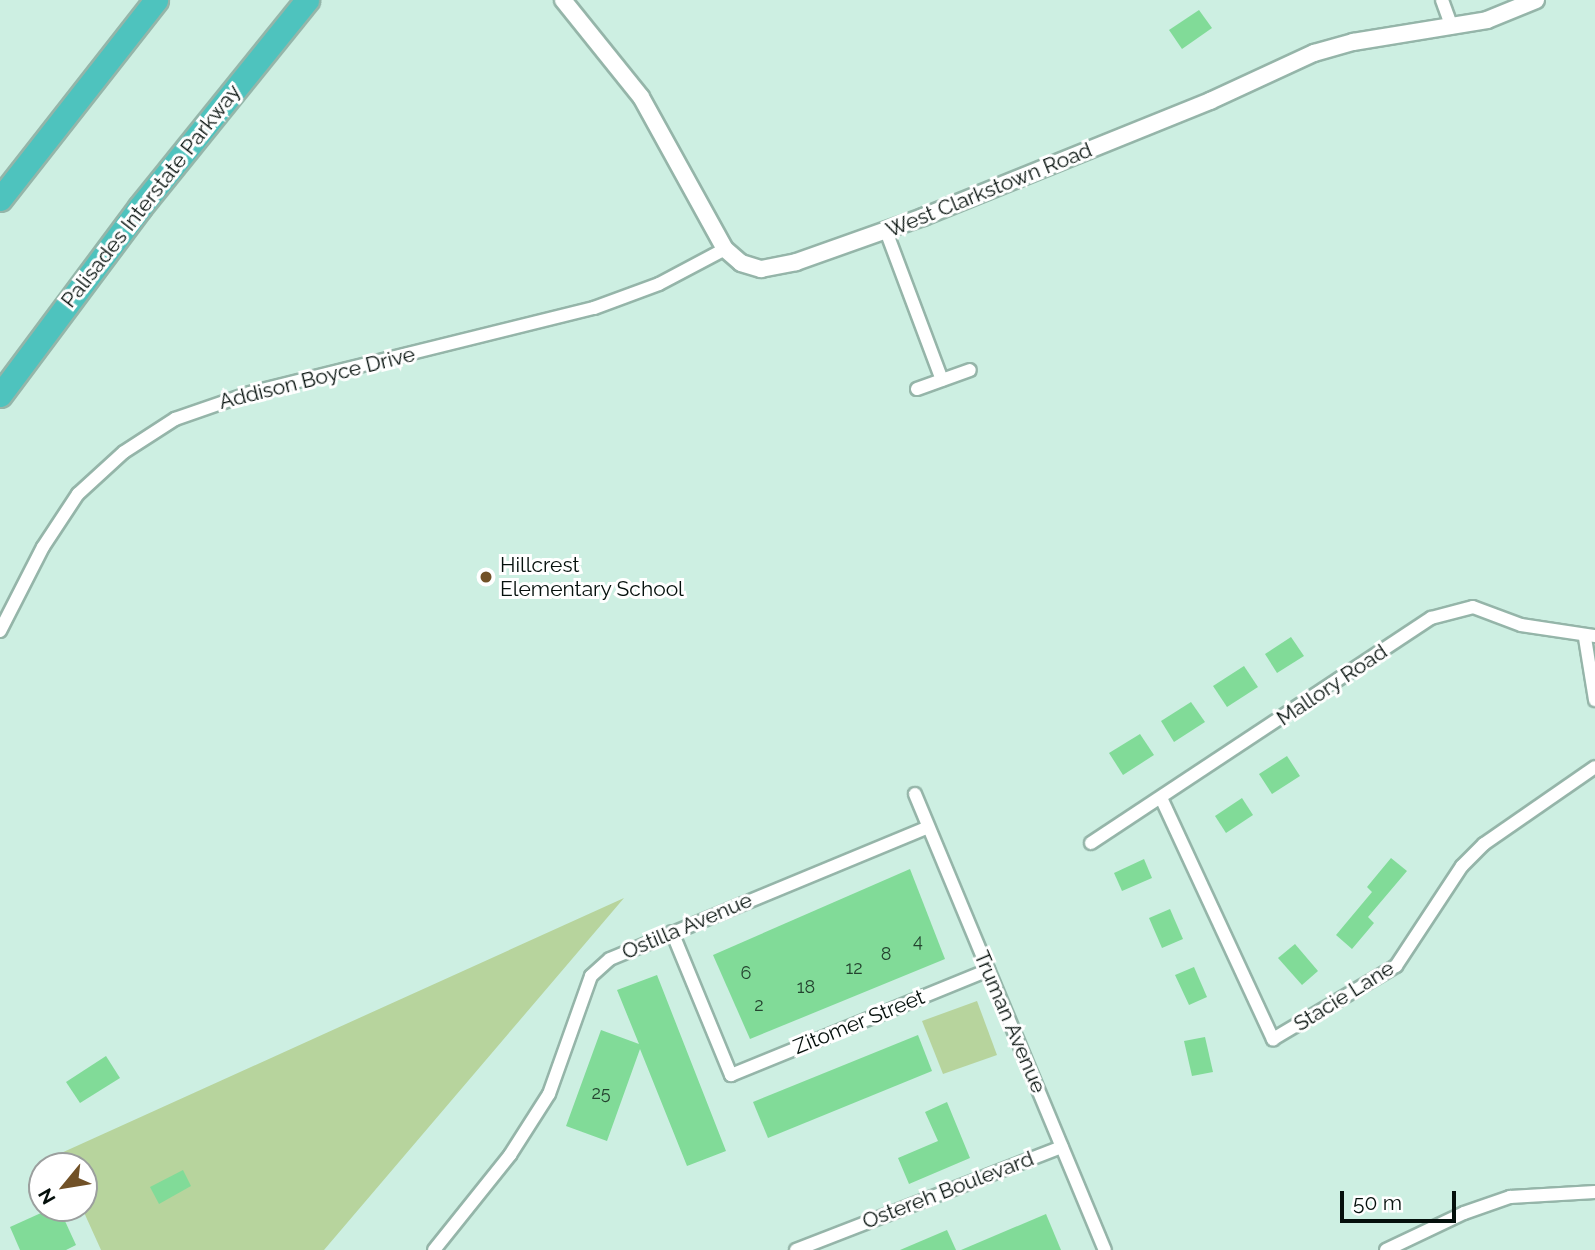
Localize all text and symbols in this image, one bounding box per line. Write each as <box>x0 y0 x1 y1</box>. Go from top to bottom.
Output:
street label: Palisades Interstate Parkway <box>56 79 246 313</box>
street label: West Clarkstown Road <box>882 137 1096 243</box>
street label: Addison Boyce Drive <box>216 341 418 415</box>
place label: Hillcrest Elementary School <box>500 552 684 602</box>
marker: Hillcrest Elementary School <box>478 569 494 585</box>
street label: Mallory Road <box>1272 639 1392 731</box>
street label: Ostilla Avenue <box>618 887 756 965</box>
house number: 4 <box>913 930 923 952</box>
house number: 8 <box>881 943 891 965</box>
street label: Truman Avenue <box>969 947 1051 1097</box>
street label: Stacie Lane <box>1289 955 1399 1037</box>
house number: 12 <box>845 957 863 979</box>
house number: 6 <box>741 962 751 984</box>
house number: 18 <box>797 976 815 998</box>
street label: Zitomer Street <box>790 984 928 1060</box>
house number: 2 <box>754 994 764 1016</box>
house number: 25 <box>591 1082 611 1104</box>
street label: Ostereh Boulevard <box>859 1146 1037 1234</box>
north arrow <box>28 1152 98 1222</box>
scale bar <box>1343 1176 1458 1220</box>
text: N <box>33 1185 60 1208</box>
text: 50 m <box>1353 1190 1402 1215</box>

